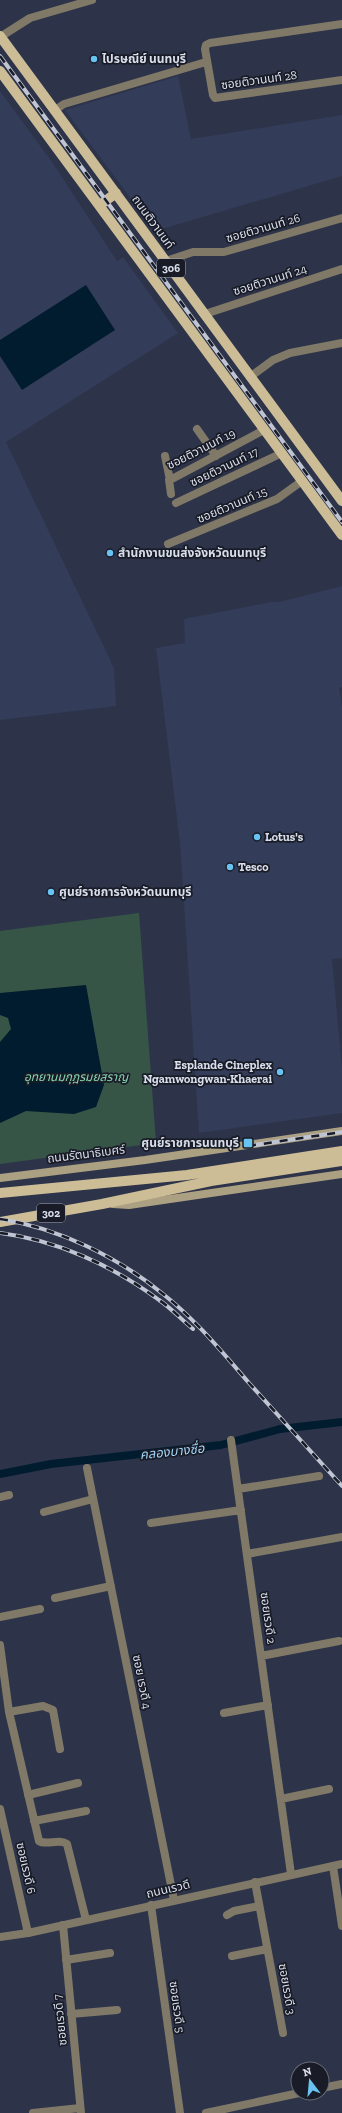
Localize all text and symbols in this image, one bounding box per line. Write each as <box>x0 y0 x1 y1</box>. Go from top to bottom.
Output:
place label: ไปรษณีย์ นนทบุรี <box>102 52 186 66</box>
marker: ไปรษณีย์ นนทบุรี <box>89 54 99 64</box>
street label: ซอยติวานนท์ 28 <box>220 68 298 92</box>
street label: ถนนติวานนท์ <box>129 193 177 251</box>
street label: ซอยติวานนท์ 26 <box>224 211 302 245</box>
road number: 306 <box>157 259 185 277</box>
street label: ซอยติวานนท์ 24 <box>231 261 309 298</box>
street label: ซอยติวานนท์ 19 <box>164 426 238 472</box>
street label: ซอยติวานนท์ 17 <box>188 444 261 489</box>
street label: ซอยติวานนท์ 15 <box>195 484 269 526</box>
place label: สำนักงานขนส่งจังหวัดนนทบุรี <box>118 546 266 560</box>
marker: สำนักงานขนส่งจังหวัดนนทบุรี <box>105 548 115 558</box>
place label: Lotus's <box>265 830 304 844</box>
marker: Lotus's <box>252 832 262 842</box>
place label: Tesco <box>238 860 269 874</box>
marker: Tesco <box>225 862 235 872</box>
place label: ศูนย์ราชการจังหวัดนนทบุรี <box>59 885 192 900</box>
marker: ศูนย์ราชการจังหวัดนนทบุรี <box>46 887 56 897</box>
place label: Esplande Cineplex Ngamwongwan-Khaerai <box>143 1058 273 1086</box>
marker: Esplande Cineplex Ngamwongwan-Khaerai <box>275 1067 285 1077</box>
park label: อุทยานมกุฎรมยสราญ <box>24 1070 129 1085</box>
place label: ศูนย์ราชการนนทบุรี <box>141 1136 239 1151</box>
marker: ศูนย์ราชการนนทบุรี <box>242 1137 254 1149</box>
street label: ถนนรัตนาธิเบศร์ <box>46 1142 126 1166</box>
road number: 302 <box>37 1204 65 1222</box>
water label: คลองบางซื่อ <box>139 1439 206 1462</box>
street label: ซอยเรวดี 2 <box>257 1591 279 1645</box>
street label: ซอย เรวดี 4 <box>130 1654 154 1711</box>
street label: ซอยเรวดี 6 <box>13 1841 39 1895</box>
street label: ถนนเรวดี <box>145 1877 191 1901</box>
street label: ซอยเรวดี 3 <box>276 1962 298 2016</box>
street label: ซอยเรวดี 5 <box>166 1980 188 2034</box>
street label: ซอยเรวดี 7 <box>50 1993 70 2046</box>
north arrow <box>290 2061 330 2101</box>
text: N <box>302 2064 314 2079</box>

